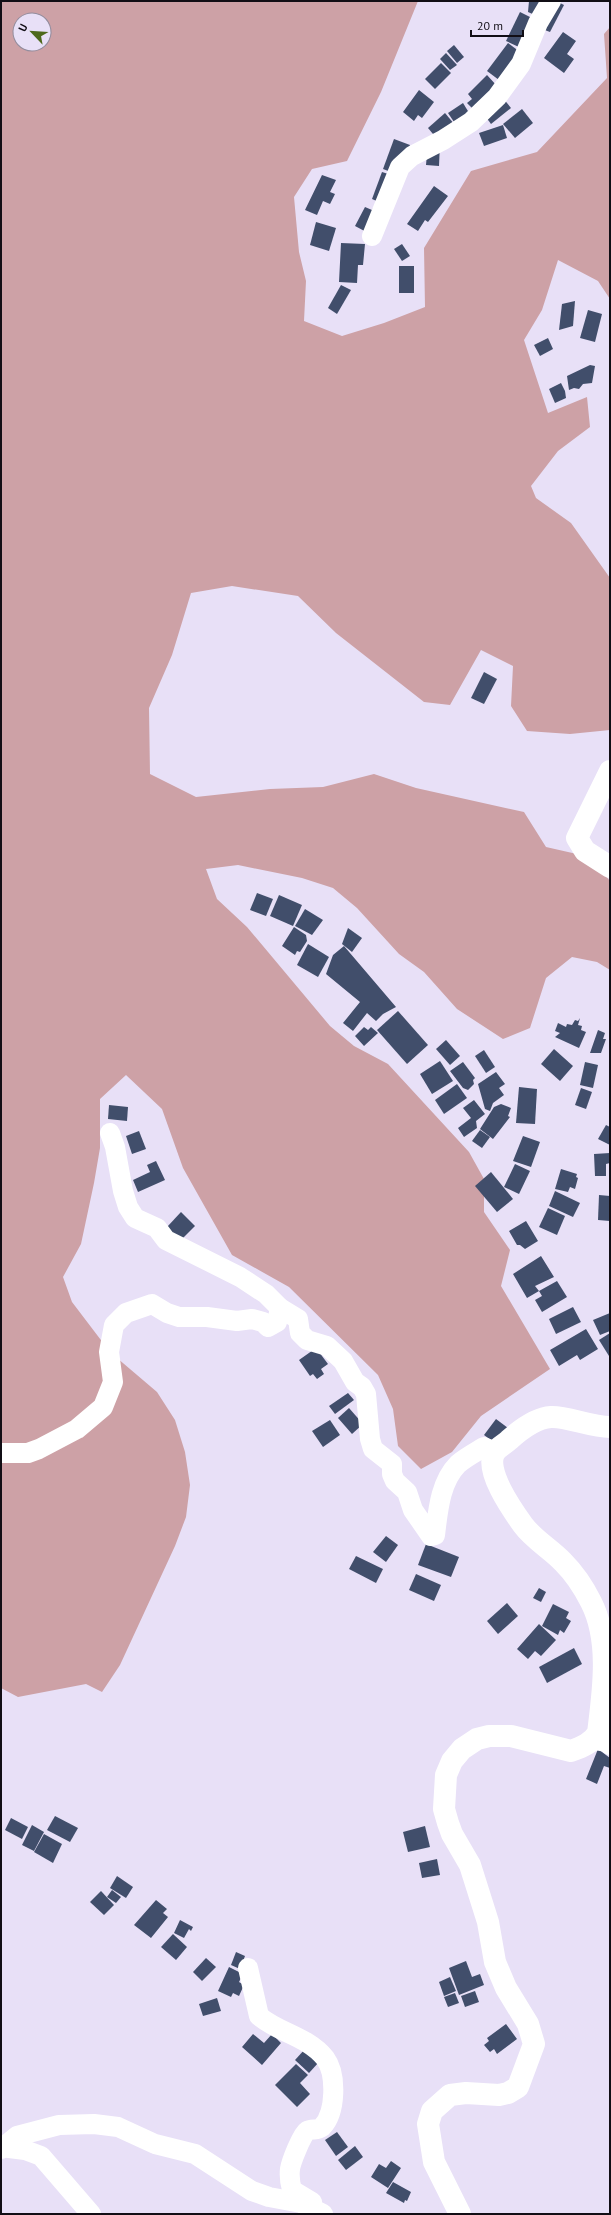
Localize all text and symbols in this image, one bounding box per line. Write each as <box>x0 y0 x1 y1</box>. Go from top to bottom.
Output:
north arrow <box>12 12 52 52</box>
scale bar <box>471 12 523 38</box>
text: 20 m <box>477 18 503 33</box>
text: U <box>15 22 31 34</box>

